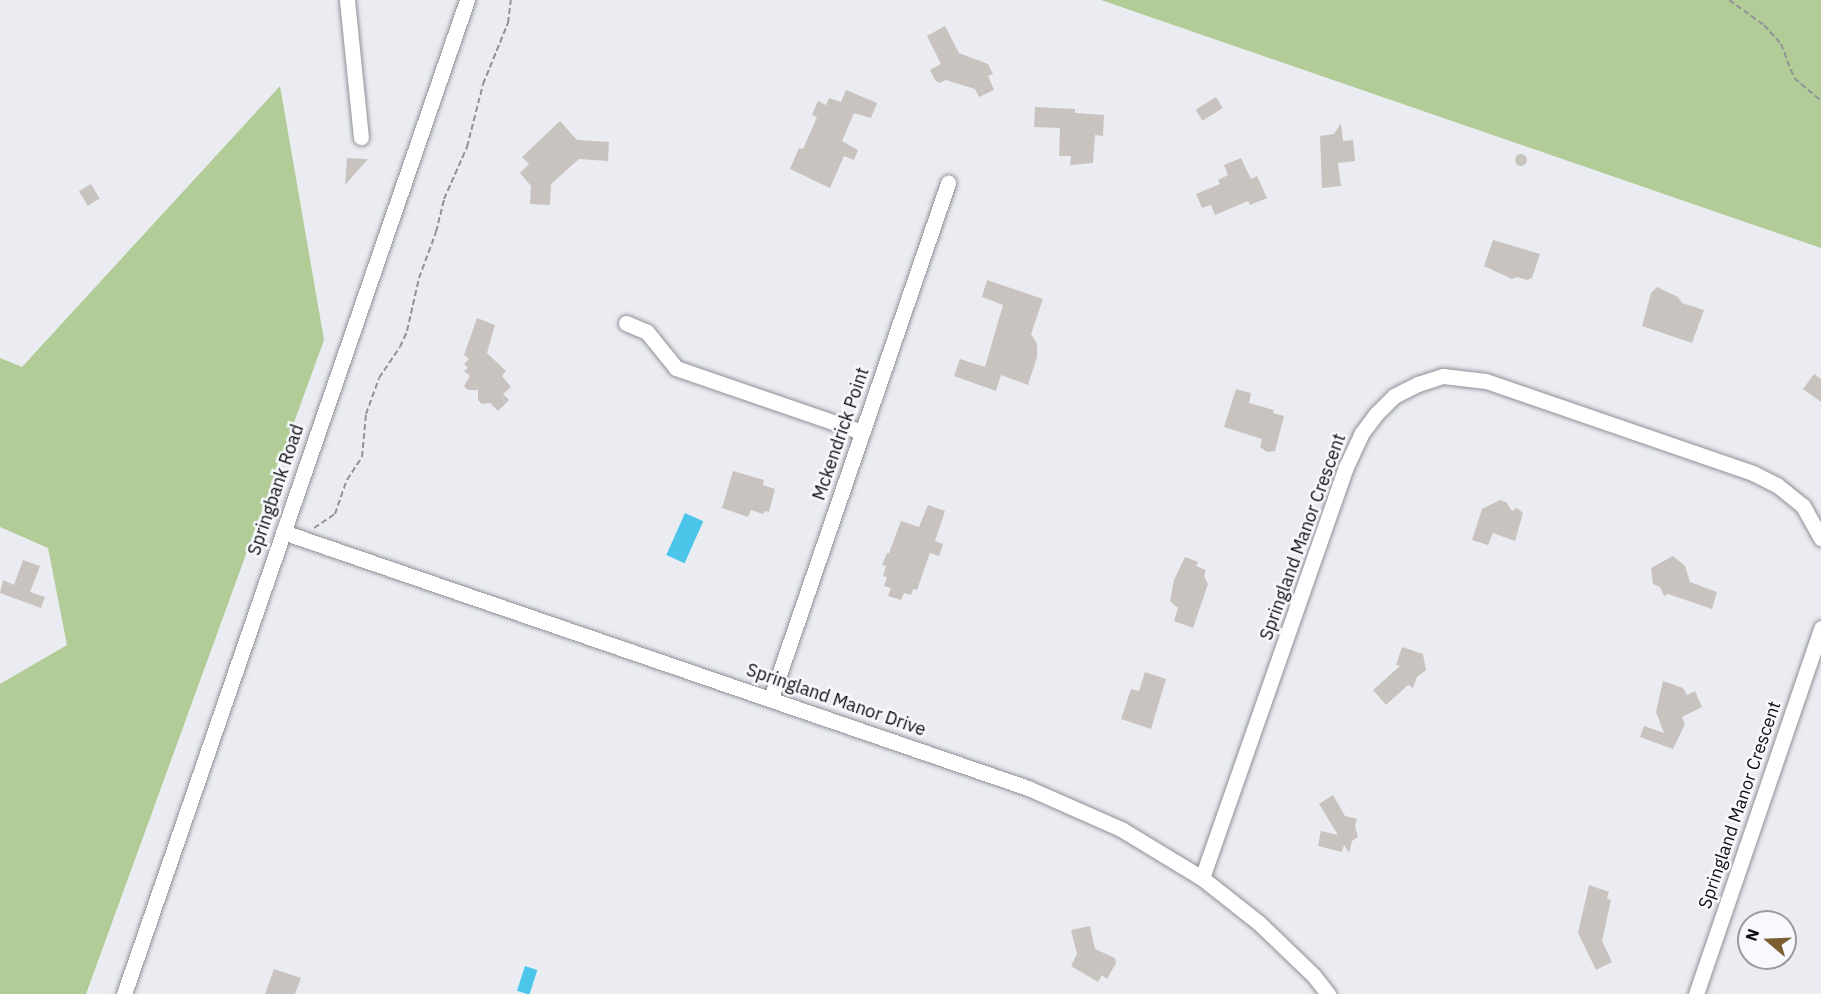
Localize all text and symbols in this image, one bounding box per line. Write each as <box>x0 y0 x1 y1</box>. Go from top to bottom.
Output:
street label: Mckendrick Point <box>808 365 874 503</box>
street label: Springbank Road <box>243 422 309 558</box>
street label: Springland Manor Crescent <box>1256 431 1350 643</box>
street label: Springland Manor Drive <box>743 659 929 741</box>
street label: Springland Manor Crescent <box>1694 698 1786 912</box>
north arrow <box>1737 910 1797 970</box>
text: N <box>1741 926 1763 944</box>

